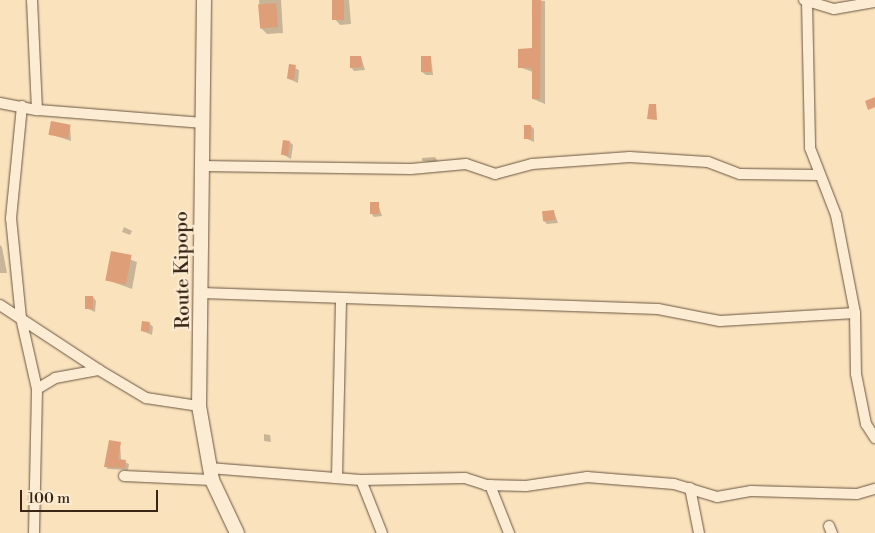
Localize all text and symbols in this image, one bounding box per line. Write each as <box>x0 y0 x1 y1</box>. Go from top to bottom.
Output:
street label: Route Kipopo <box>171 211 195 329</box>
scale bar <box>22 480 160 512</box>
text: 100 m <box>28 489 70 508</box>

